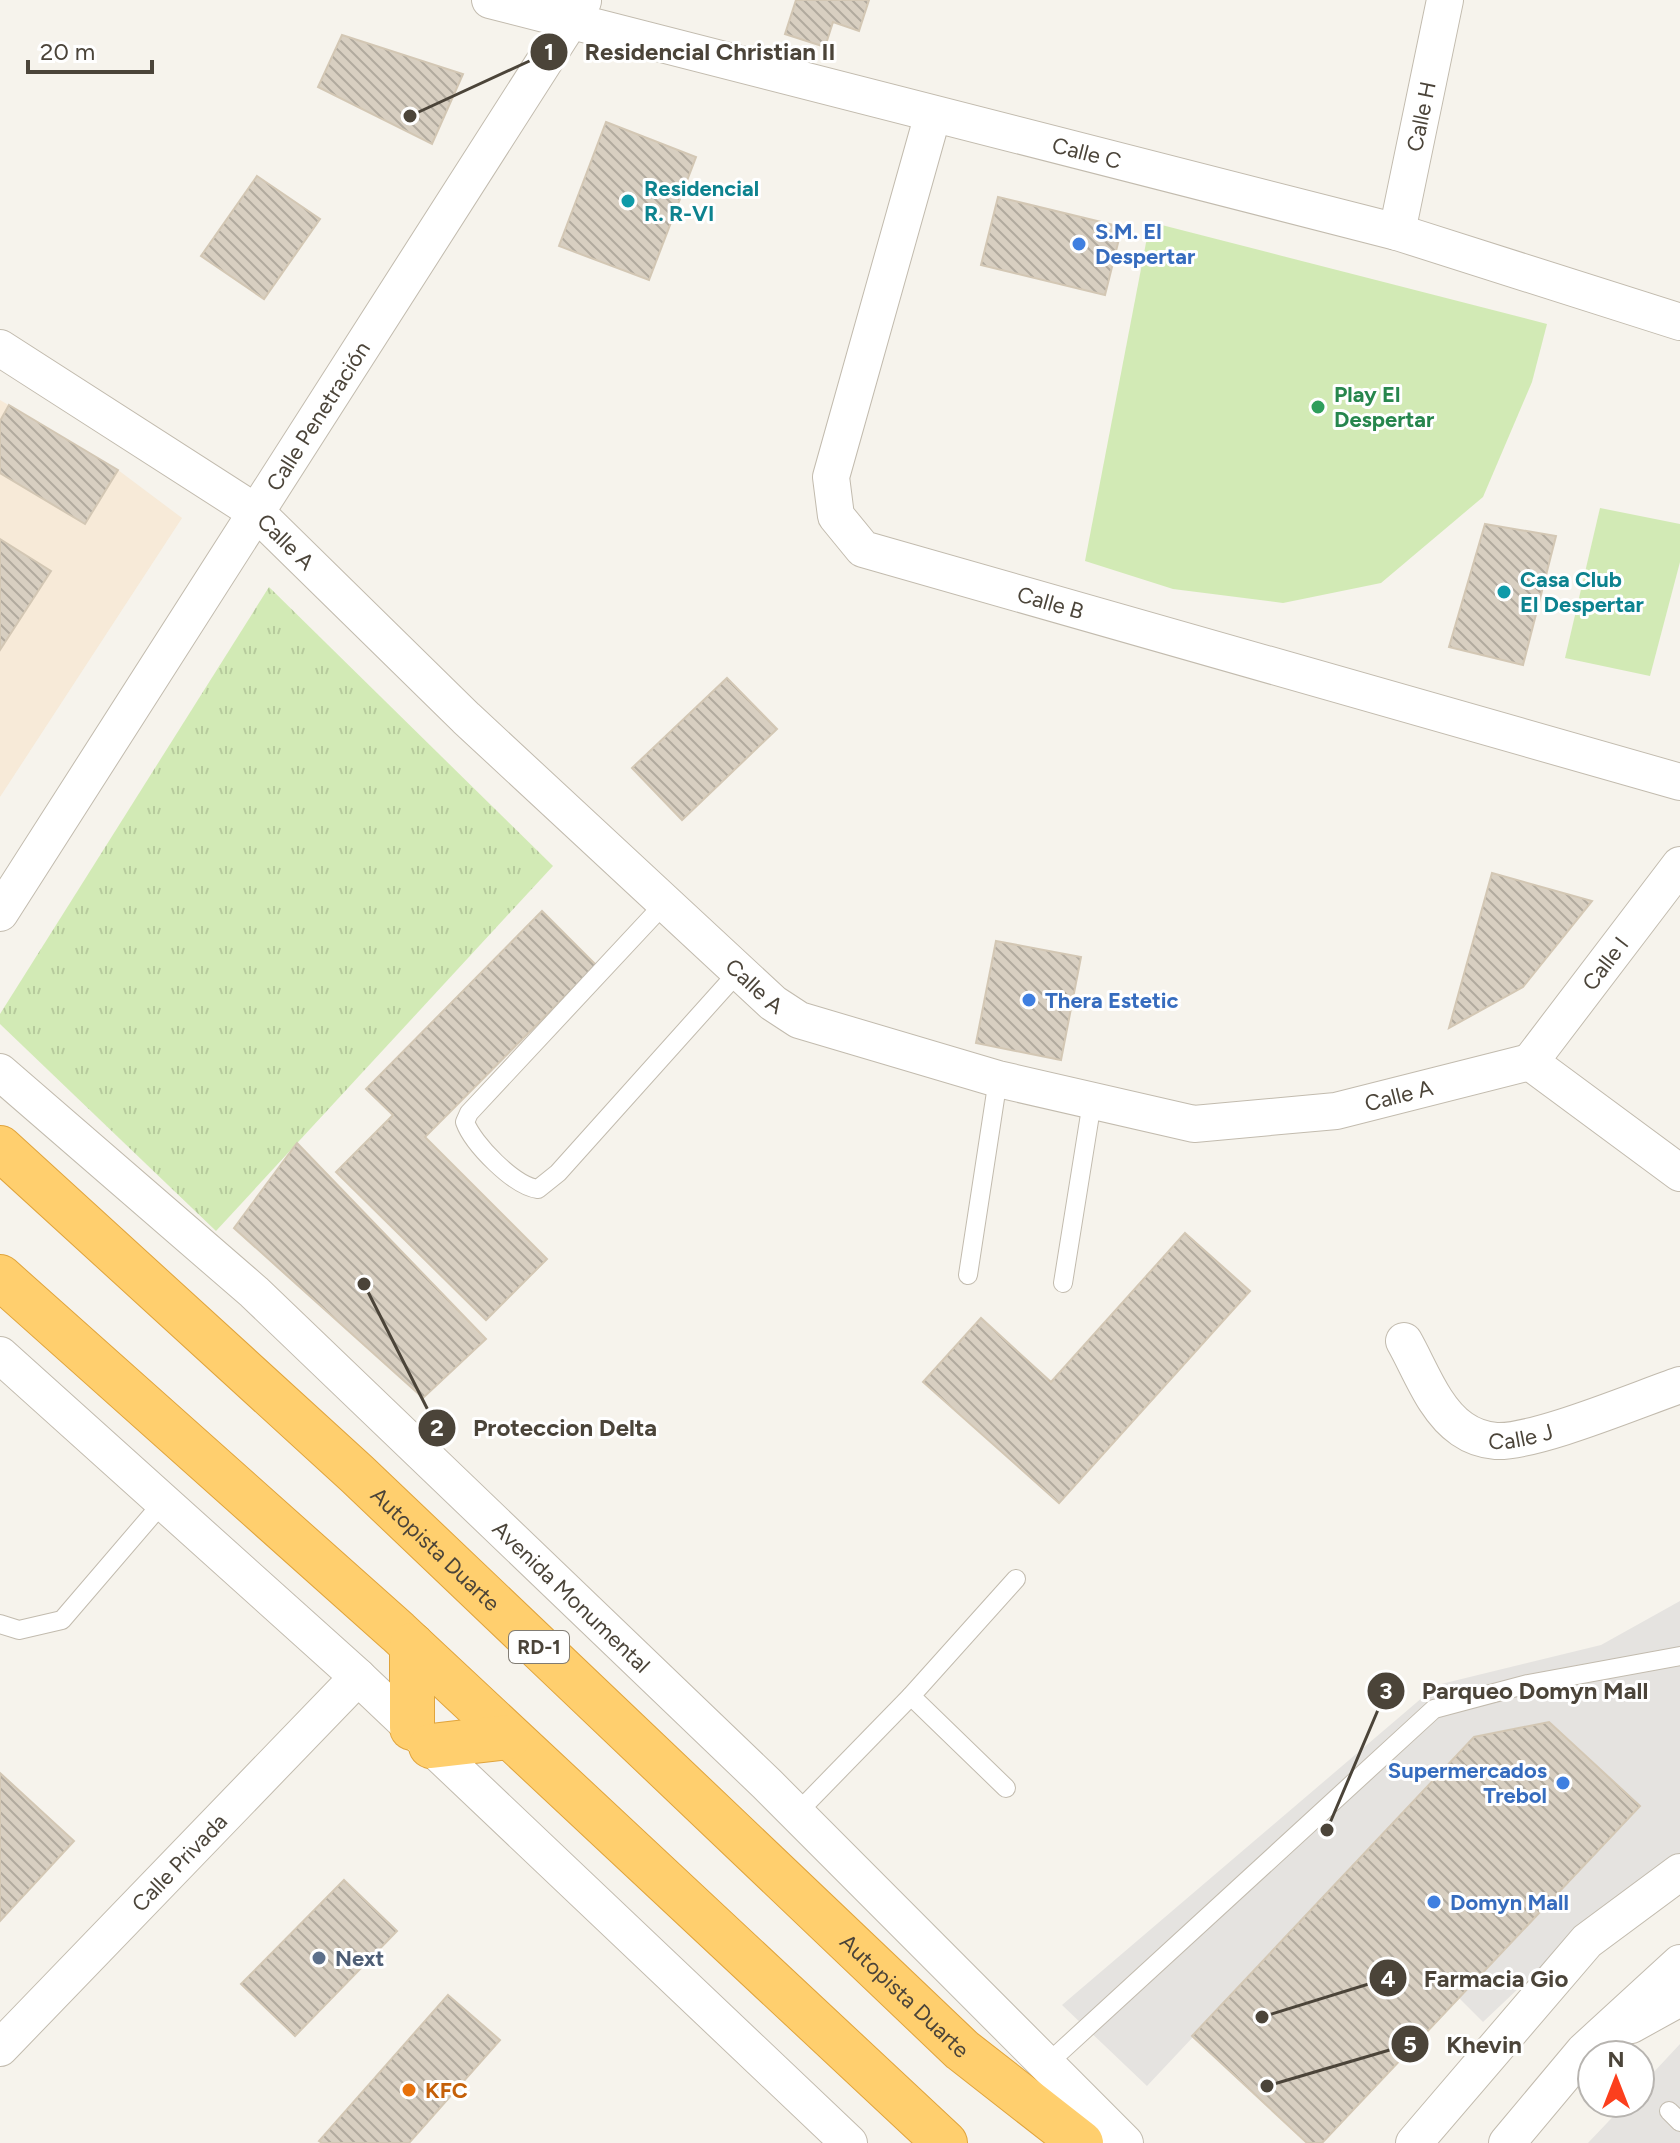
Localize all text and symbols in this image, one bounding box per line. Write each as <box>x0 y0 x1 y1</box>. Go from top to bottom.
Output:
scale bar <box>28 24 152 74</box>
callout: Residencial Christian II <box>529 28 852 76</box>
text: 20 m <box>40 37 95 66</box>
text: 1 <box>544 37 554 66</box>
text: Residencial Christian II <box>585 37 835 66</box>
street label: Calle H <box>1401 79 1442 154</box>
street label: Calle C <box>1049 131 1124 175</box>
place label: Residencial R. R-VI <box>644 175 759 227</box>
marker: Residencial R. R-VI <box>619 192 637 210</box>
place label: S.M. El Despertar <box>1095 218 1196 270</box>
marker: S.M. El Despertar <box>1070 235 1088 253</box>
street label: Calle Penetración <box>260 336 376 496</box>
place label: Play El Despertar <box>1334 381 1435 433</box>
marker: Play El Despertar <box>1309 398 1327 416</box>
street label: Calle A <box>251 508 320 576</box>
place label: Casa Club El Despertar <box>1520 566 1645 618</box>
street label: Calle B <box>1014 581 1087 625</box>
marker: Casa Club El Despertar <box>1495 583 1513 601</box>
street label: Calle I <box>1577 932 1634 996</box>
street label: Calle A <box>720 953 788 1020</box>
place label: Thera Estetic <box>1045 987 1179 1014</box>
marker: Thera Estetic <box>1020 991 1038 1009</box>
street label: Calle A <box>1362 1074 1436 1117</box>
callout: Proteccion Delta <box>417 1404 673 1452</box>
text: 2 <box>430 1413 444 1442</box>
text: Proteccion Delta <box>473 1413 657 1442</box>
street label: Calle J <box>1488 1418 1556 1455</box>
street label: Autopista Duarte <box>365 1482 505 1617</box>
street label: Avenida Monumental <box>487 1515 656 1679</box>
road number: RD-1 <box>509 1631 569 1663</box>
callout: Parqueo Domyn Mall <box>1366 1667 1664 1715</box>
text: 3 <box>1379 1676 1393 1705</box>
text: Parqueo Domyn Mall <box>1422 1676 1648 1705</box>
place label: Supermercados Trebol <box>1388 1757 1547 1809</box>
marker: Supermercados Trebol <box>1554 1774 1572 1792</box>
street label: Calle Privada <box>126 1808 233 1917</box>
place label: Domyn Mall <box>1450 1889 1569 1916</box>
marker: Domyn Mall <box>1425 1893 1443 1911</box>
street label: Autopista Duarte <box>834 1928 975 2064</box>
place label: Next <box>335 1945 385 1972</box>
marker: Next <box>310 1949 328 1967</box>
callout: Farmacia Gio <box>1368 1954 1585 2002</box>
text: 4 <box>1380 1964 1396 1993</box>
text: Farmacia Gio <box>1424 1964 1568 1993</box>
callout: Khevin <box>1390 2020 1538 2068</box>
text: 5 <box>1403 2030 1417 2059</box>
text: Khevin <box>1446 2030 1522 2059</box>
north arrow <box>1576 2039 1656 2119</box>
text: N <box>1607 2046 1625 2073</box>
place label: KFC <box>425 2077 468 2104</box>
marker: KFC <box>400 2081 418 2099</box>

